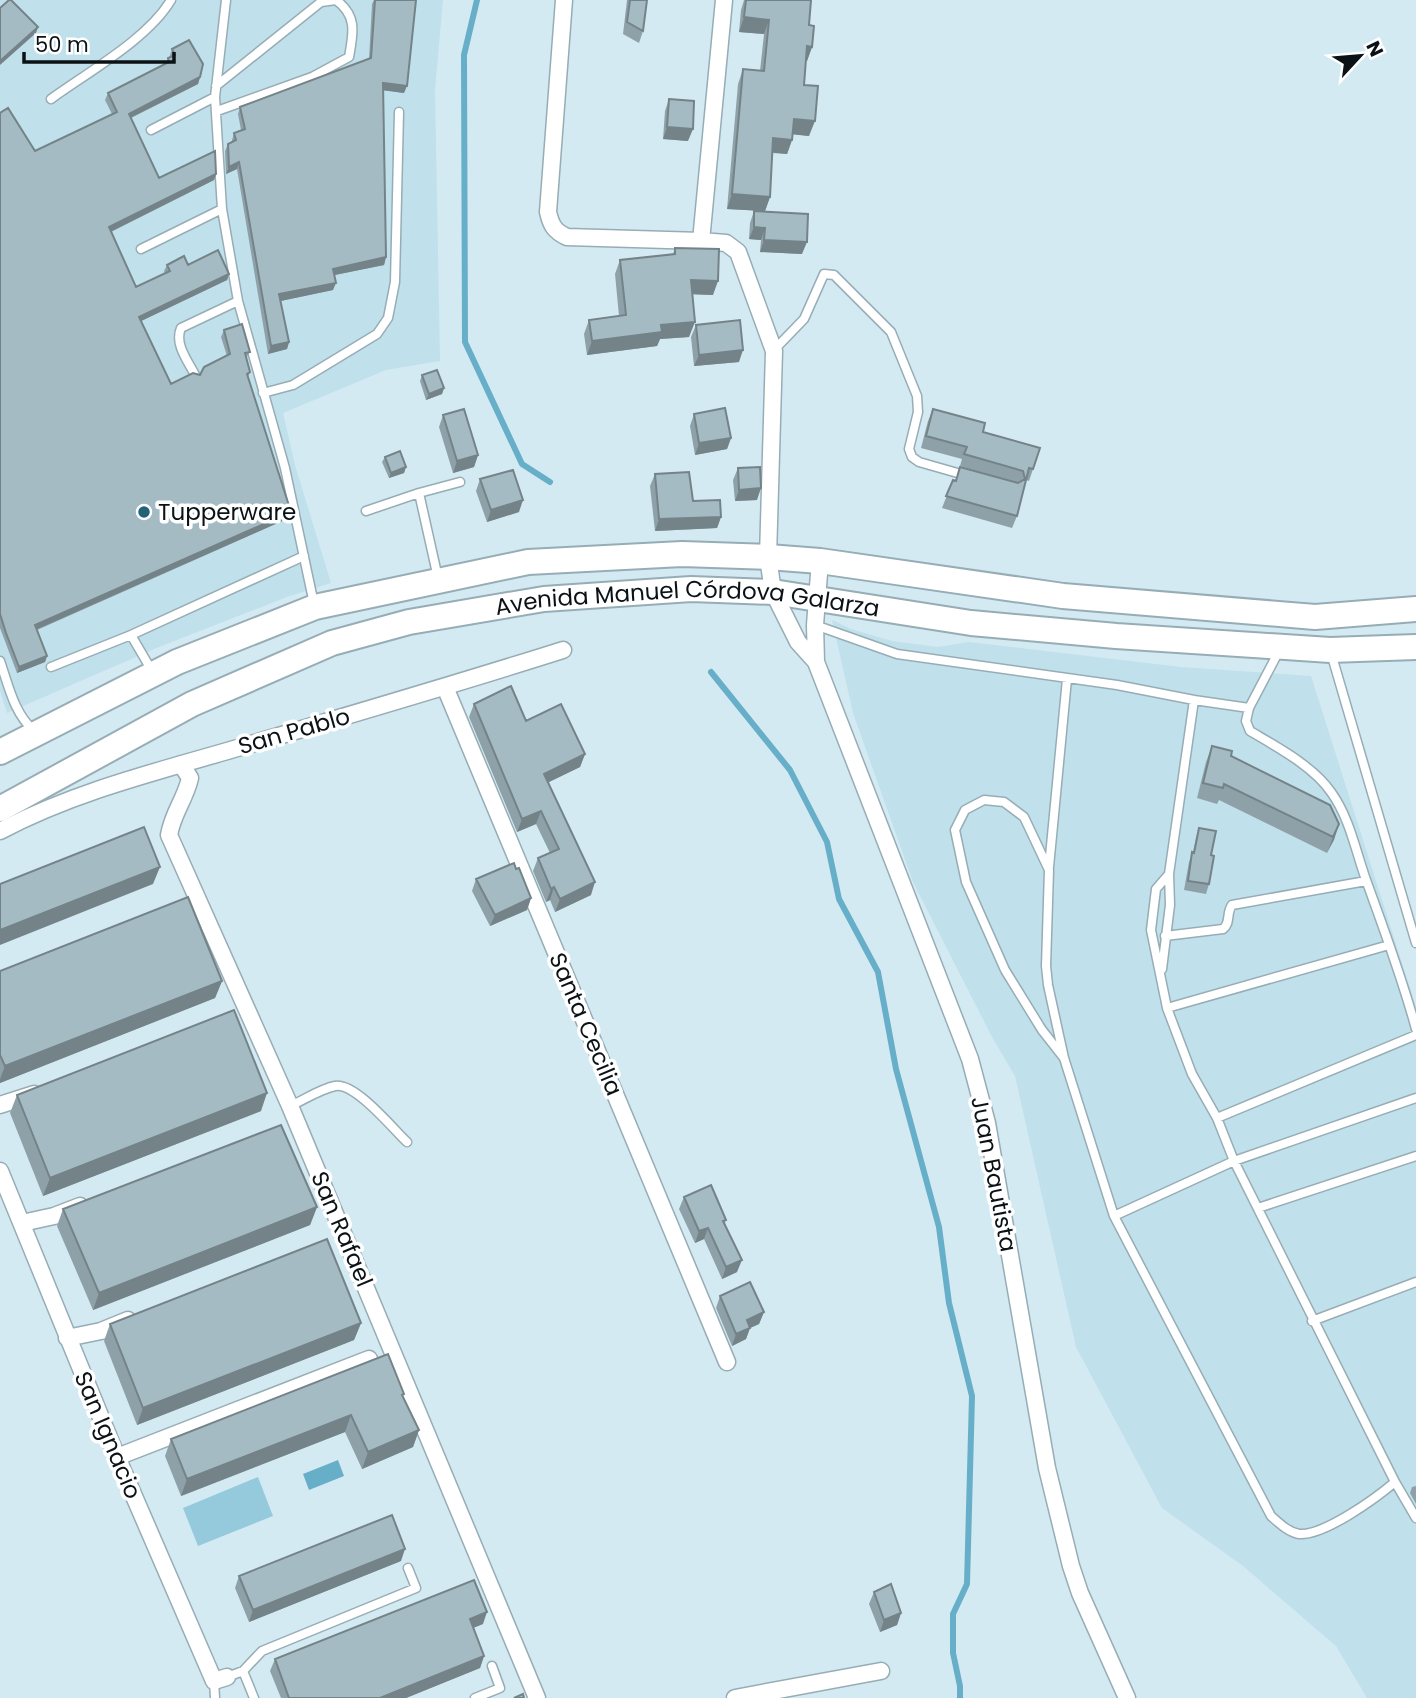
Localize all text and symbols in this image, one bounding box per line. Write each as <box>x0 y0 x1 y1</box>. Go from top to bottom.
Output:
scale bar <box>24 21 175 65</box>
north arrow <box>1325 21 1395 91</box>
text: 50 m <box>35 30 89 59</box>
text: N <box>1360 36 1390 61</box>
place label: Tupperware <box>158 496 296 528</box>
marker: Tupperware <box>136 504 152 520</box>
street label: Avenida Manuel Córdova Galarza <box>492 573 882 624</box>
street label: San Pablo <box>234 700 354 762</box>
street label: Santa Cecilia <box>542 948 630 1100</box>
street label: Juan Bautista <box>963 1094 1025 1254</box>
street label: San Rafael <box>303 1166 381 1292</box>
street label: San Ignacio <box>67 1366 149 1504</box>

